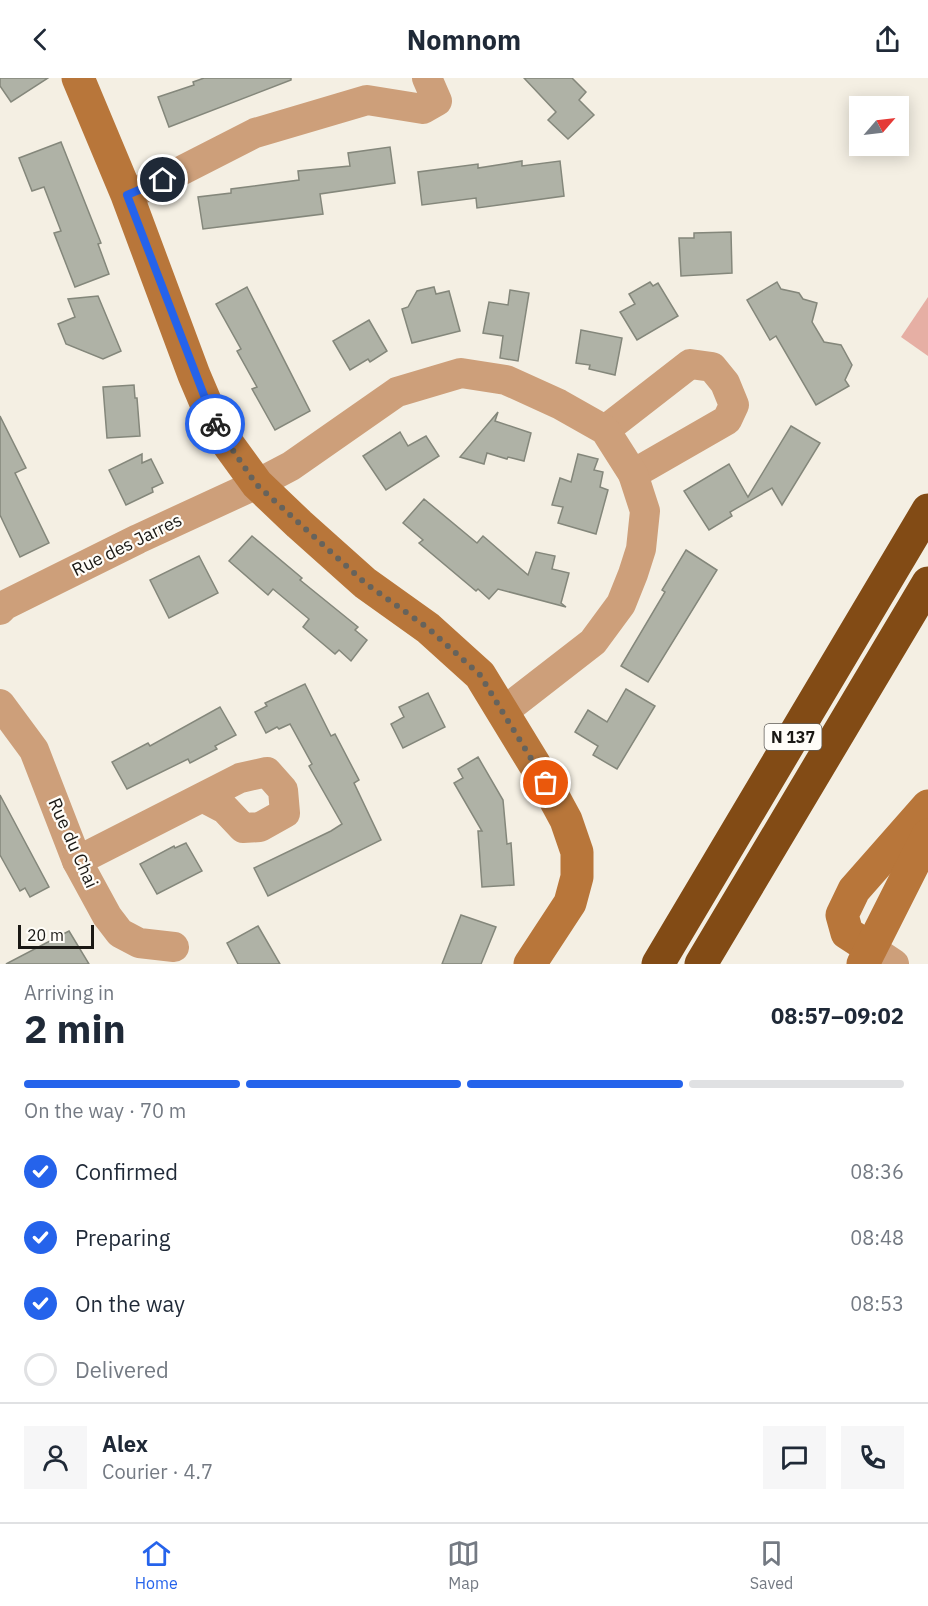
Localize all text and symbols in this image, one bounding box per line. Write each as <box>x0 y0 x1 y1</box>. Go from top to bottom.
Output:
text: Nomnom <box>407 22 521 57</box>
icon: back <box>24 23 57 56</box>
icon: share <box>871 23 904 56</box>
north arrow <box>849 96 909 156</box>
map controls <box>849 96 909 156</box>
pin <box>137 154 188 205</box>
icon: home <box>146 163 179 196</box>
courier <box>185 394 245 454</box>
icon: bike <box>199 408 232 441</box>
street label: Rue des Jarres <box>68 508 186 581</box>
road number: N 137 <box>764 724 822 750</box>
pin <box>520 757 571 808</box>
icon: bag <box>529 766 562 799</box>
street label: Rue du Chai <box>43 794 104 891</box>
scale bar <box>18 922 94 950</box>
text: 20 m <box>27 925 64 945</box>
text: Arriving in <box>24 979 114 1006</box>
text: 08:57–09:02 <box>771 1001 904 1030</box>
text: 2 min <box>24 1003 126 1054</box>
text: On the way · 70 m <box>24 1097 186 1124</box>
icon: check <box>24 1155 57 1188</box>
text: Confirmed <box>75 1157 178 1186</box>
text: 08:36 <box>850 1158 904 1185</box>
icon: check <box>24 1221 57 1254</box>
text: Preparing <box>75 1223 170 1252</box>
text: 08:48 <box>850 1224 904 1251</box>
icon: check <box>24 1287 57 1320</box>
text: On the way <box>75 1289 185 1318</box>
text: 08:53 <box>850 1290 904 1317</box>
text: Delivered <box>75 1355 169 1384</box>
button: person <box>24 1426 87 1489</box>
button: chat <box>763 1426 826 1489</box>
button: phone <box>841 1426 904 1489</box>
text: Alex <box>102 1429 148 1458</box>
text: Courier · 4.7 <box>102 1458 213 1485</box>
tab: Home <box>135 1537 178 1593</box>
tab: Map <box>447 1537 480 1593</box>
tab: Saved <box>750 1537 793 1593</box>

